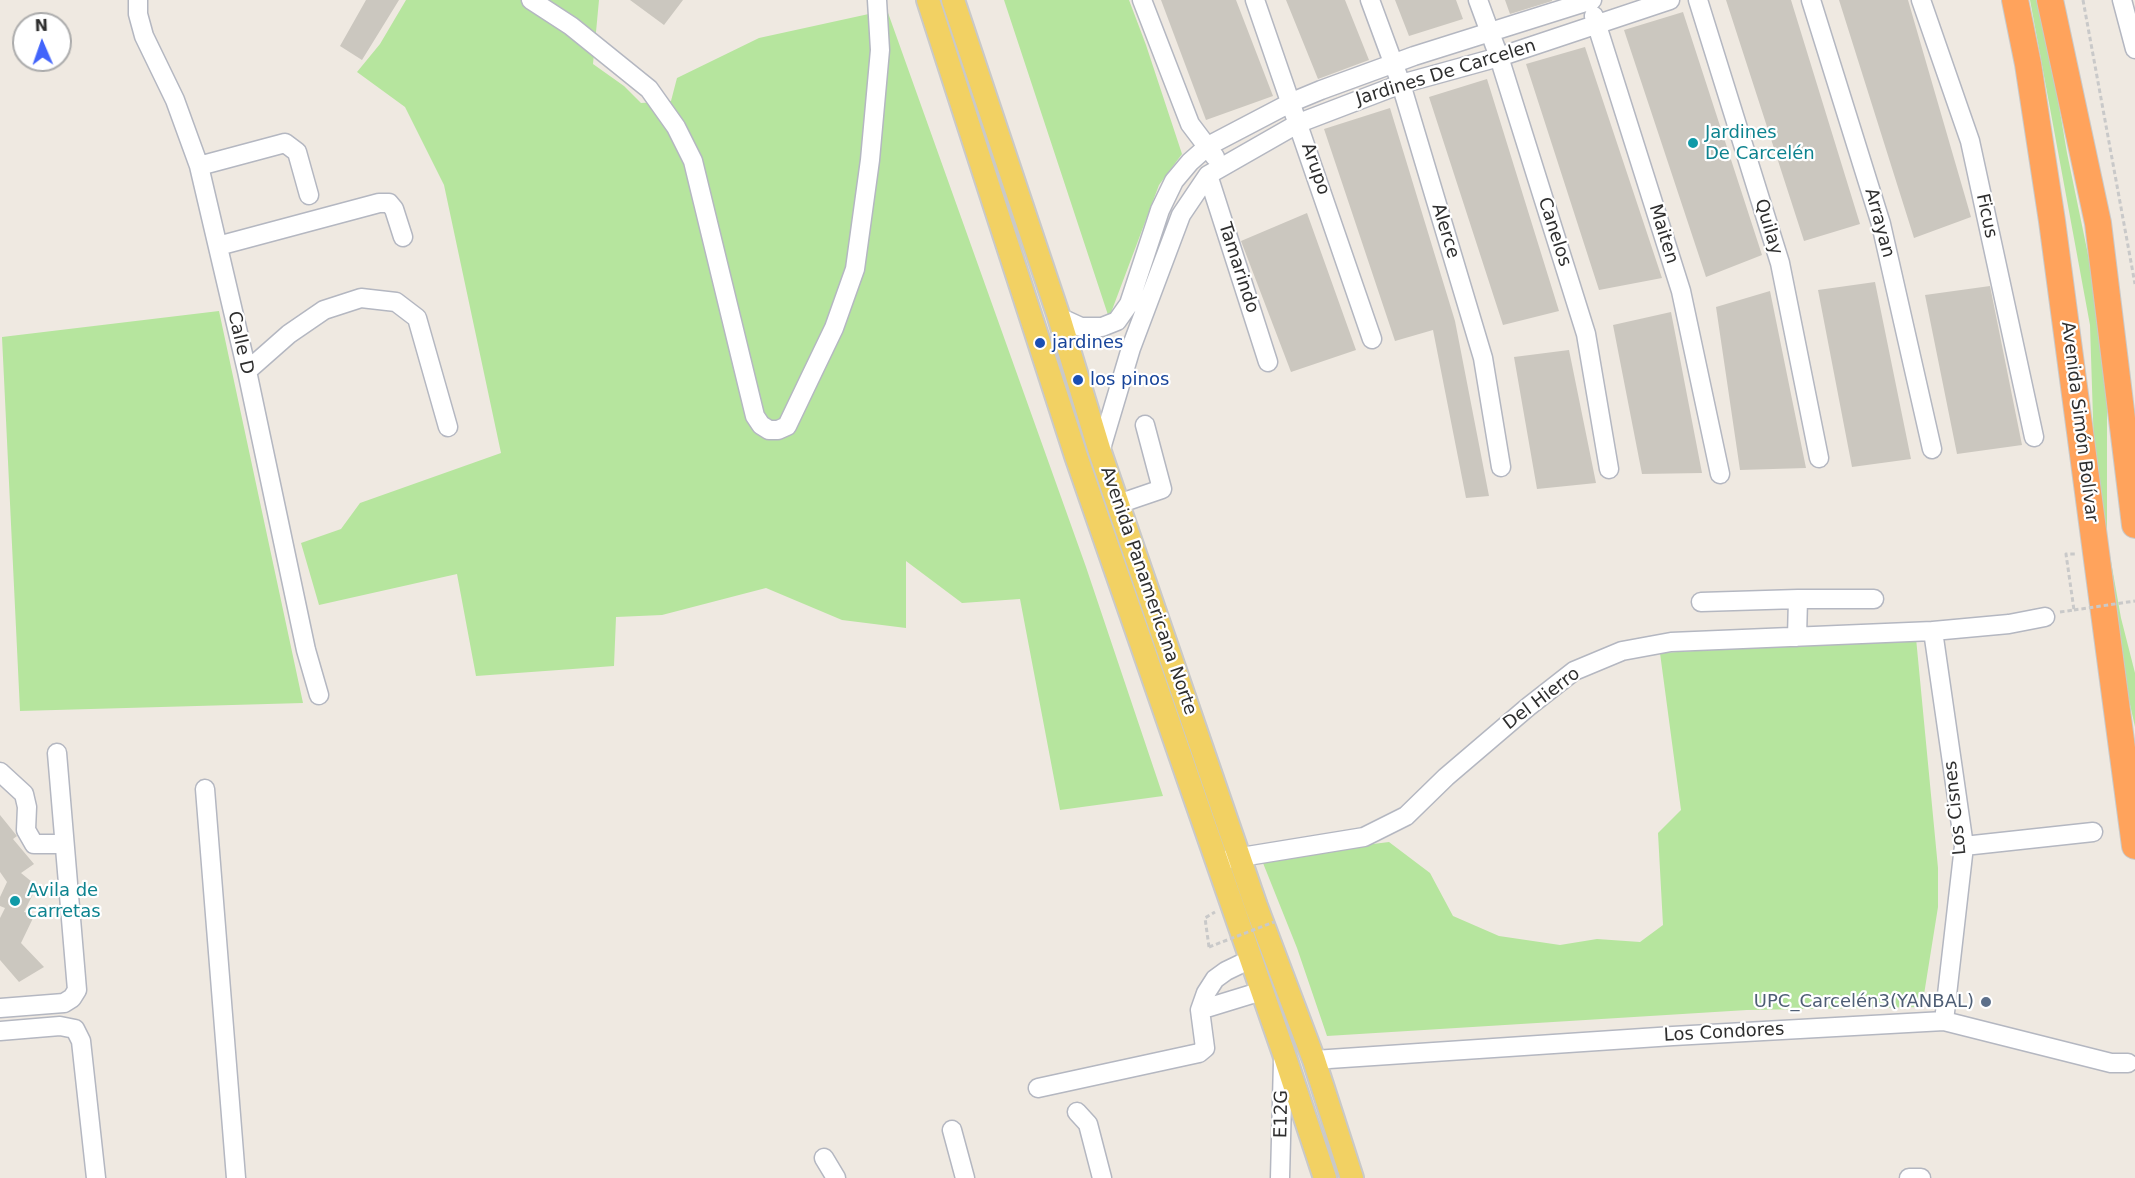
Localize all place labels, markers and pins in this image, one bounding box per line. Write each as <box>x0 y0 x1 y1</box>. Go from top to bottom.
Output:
place label: Jardines De Carcelén <box>1705 122 1815 164</box>
marker: Jardines De Carcelén <box>1686 136 1700 150</box>
place label: jardines <box>1052 332 1123 354</box>
marker: jardines <box>1033 336 1047 350</box>
place label: los pinos <box>1090 369 1169 391</box>
marker: los pinos <box>1071 373 1085 387</box>
place label: Avila de carretas <box>27 880 101 922</box>
marker: Avila de carretas <box>8 894 22 908</box>
place label: UPC_Carcelén3(YANBAL) <box>1754 991 1974 1013</box>
marker: UPC_Carcelén3(YANBAL) <box>1979 995 1993 1009</box>

